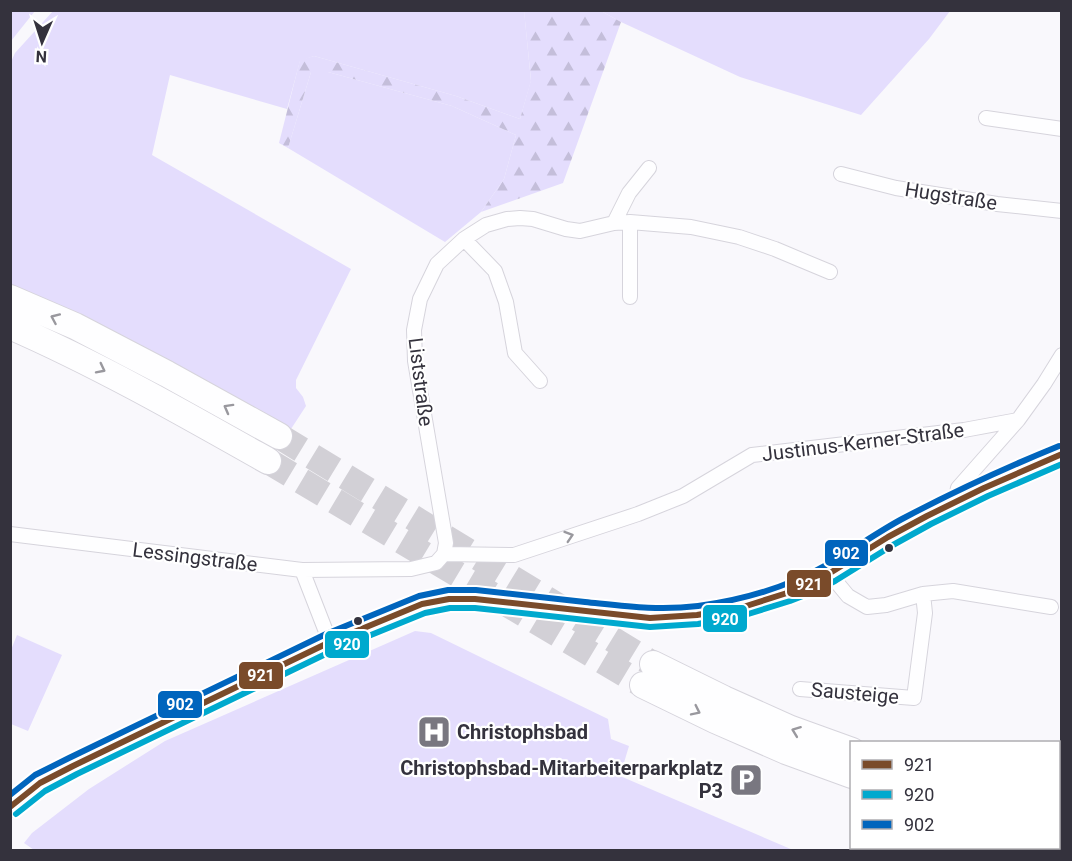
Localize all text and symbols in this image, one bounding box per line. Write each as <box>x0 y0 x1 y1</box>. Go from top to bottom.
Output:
north arrow <box>12 12 72 72</box>
text: N <box>35 47 47 66</box>
street label: Hugstraße <box>903 177 999 215</box>
one-way arrow <box>51 313 62 325</box>
street label: Liststraße <box>404 336 438 428</box>
one-way arrow <box>95 362 105 373</box>
one-way arrow <box>224 404 234 415</box>
street label: Justinus-Kerner-Straße <box>761 418 965 466</box>
one-way arrow <box>563 531 574 544</box>
street label: Lessingstraße <box>131 537 259 577</box>
line badge: 902 <box>824 539 869 567</box>
unlabelled marker <box>883 542 895 554</box>
text: 902 <box>832 544 860 563</box>
line badge: 921 <box>786 569 832 598</box>
text: 921 <box>795 575 823 594</box>
line badge: 920 <box>702 604 748 633</box>
text: 920 <box>711 610 739 629</box>
unlabelled marker <box>352 615 364 627</box>
line badge: 920 <box>324 630 370 659</box>
text: 920 <box>333 635 361 654</box>
line badge: 921 <box>238 661 284 690</box>
text: 921 <box>247 666 275 685</box>
street label: Sausteige <box>810 677 900 709</box>
line badge: 902 <box>157 690 203 719</box>
text: 902 <box>166 695 194 714</box>
one-way arrow <box>689 703 700 715</box>
hospital icon: Christophsbad <box>416 714 452 750</box>
place label: Christophsbad <box>457 720 588 744</box>
one-way arrow <box>792 726 803 738</box>
legend <box>850 741 1060 849</box>
text: 921 <box>904 754 934 775</box>
place label: Christophsbad-Mitarbeiterparkplatz P3 <box>400 756 723 803</box>
parking icon: Christophsbad-Mitarbeiterparkplatz P3 <box>728 762 764 798</box>
text: 920 <box>904 784 934 805</box>
text: 902 <box>904 814 934 835</box>

